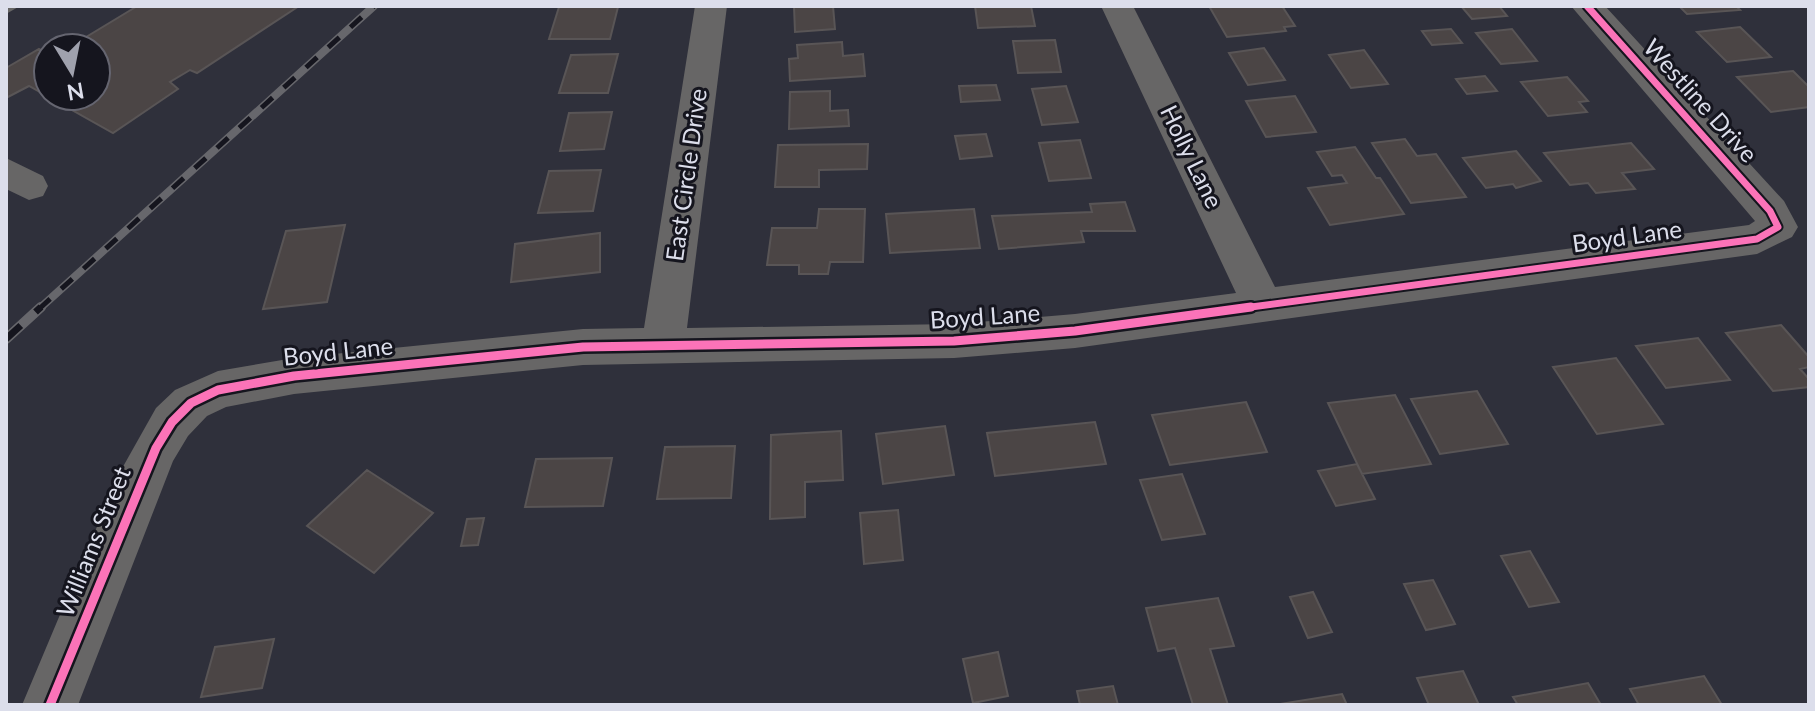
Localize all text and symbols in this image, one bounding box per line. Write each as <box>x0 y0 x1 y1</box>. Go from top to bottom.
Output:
north arrow <box>32 32 112 112</box>
street label: Westline Drive <box>1638 32 1764 168</box>
text: N <box>65 77 86 107</box>
street label: East Circle Drive <box>659 87 712 263</box>
street label: Holly Lane <box>1155 100 1230 213</box>
street label: Boyd Lane <box>1570 213 1684 258</box>
street label: Boyd Lane <box>929 297 1041 334</box>
street label: Boyd Lane <box>281 330 394 371</box>
street label: Williams Street <box>49 462 136 621</box>

